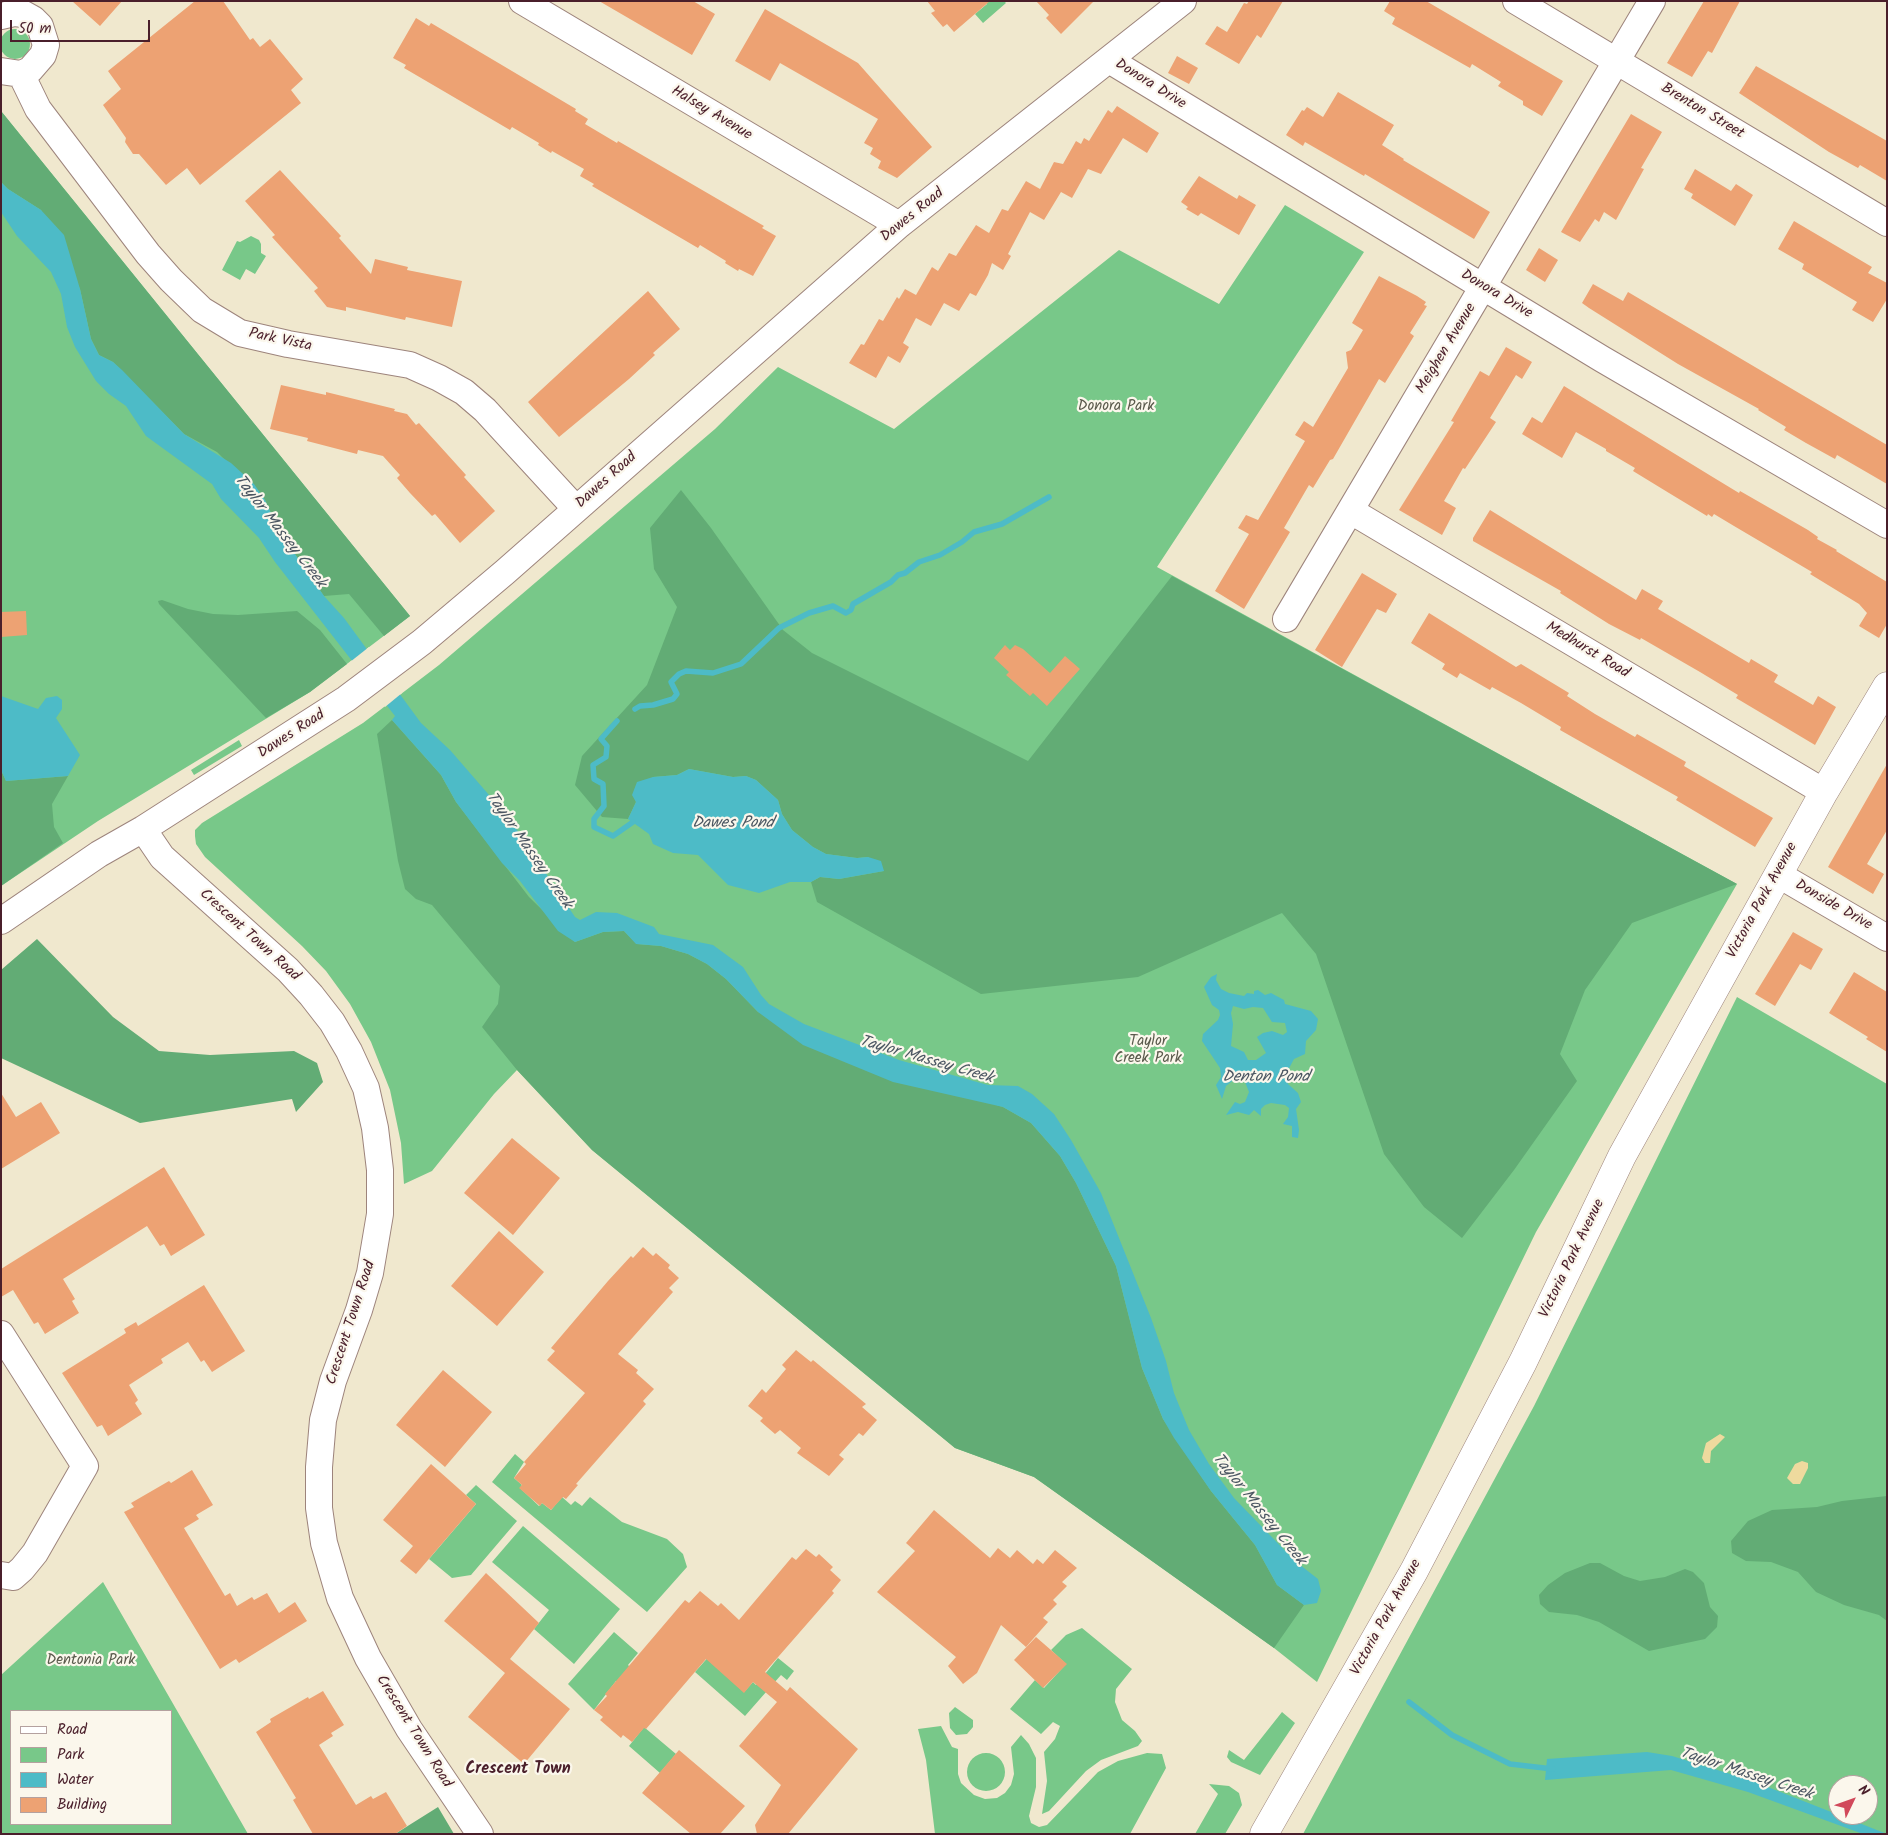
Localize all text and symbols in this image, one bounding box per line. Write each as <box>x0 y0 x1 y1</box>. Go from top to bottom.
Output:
scale bar <box>12 10 152 42</box>
text: 50 m <box>18 17 52 41</box>
street label: Donora Drive <box>1111 56 1189 114</box>
street label: Brenton Street <box>1657 80 1747 144</box>
street label: Halsey Avenue <box>667 83 755 145</box>
street label: Dawes Road <box>878 185 948 247</box>
street label: Donora Drive <box>1457 267 1535 323</box>
street label: Meighen Avenue <box>1413 301 1481 397</box>
street label: Park Vista <box>247 326 313 356</box>
park label: Donora Park <box>1078 398 1154 416</box>
street label: Dawes Road <box>573 449 641 513</box>
water label: Taylor Massey Creek <box>229 472 329 592</box>
street label: Medhurst Road <box>1542 619 1632 683</box>
street label: Dawes Road <box>255 707 329 763</box>
water label: Taylor Massey Creek <box>481 789 575 913</box>
water label: Dawes Pond <box>692 814 774 834</box>
street label: Victoria Park Avenue <box>1724 840 1802 962</box>
street label: Donside Drive <box>1791 877 1875 935</box>
street label: Crescent Town Road <box>195 886 303 986</box>
water label: Taylor Massey Creek <box>857 1033 995 1089</box>
park label: Taylor Creek Park <box>1114 1033 1182 1068</box>
water label: Denton Pond <box>1223 1068 1309 1088</box>
street label: Victoria Park Avenue <box>1536 1197 1610 1321</box>
street label: Crescent Town Road <box>323 1259 381 1387</box>
water label: Taylor Massey Creek <box>1207 1450 1309 1570</box>
street label: Victoria Park Avenue <box>1348 1557 1426 1679</box>
park label: Dentonia Park <box>47 1652 135 1670</box>
street label: Crescent Town Road <box>371 1672 455 1792</box>
legend <box>10 1710 172 1825</box>
text: Road <box>57 1718 87 1742</box>
text: Park <box>57 1743 84 1767</box>
water label: Taylor Massey Creek <box>1677 1745 1815 1805</box>
district label: Crescent Town <box>465 1760 571 1780</box>
text: Water <box>57 1768 93 1792</box>
north arrow <box>1828 1775 1878 1825</box>
text: N <box>1852 1780 1875 1801</box>
text: Building <box>57 1793 107 1817</box>

